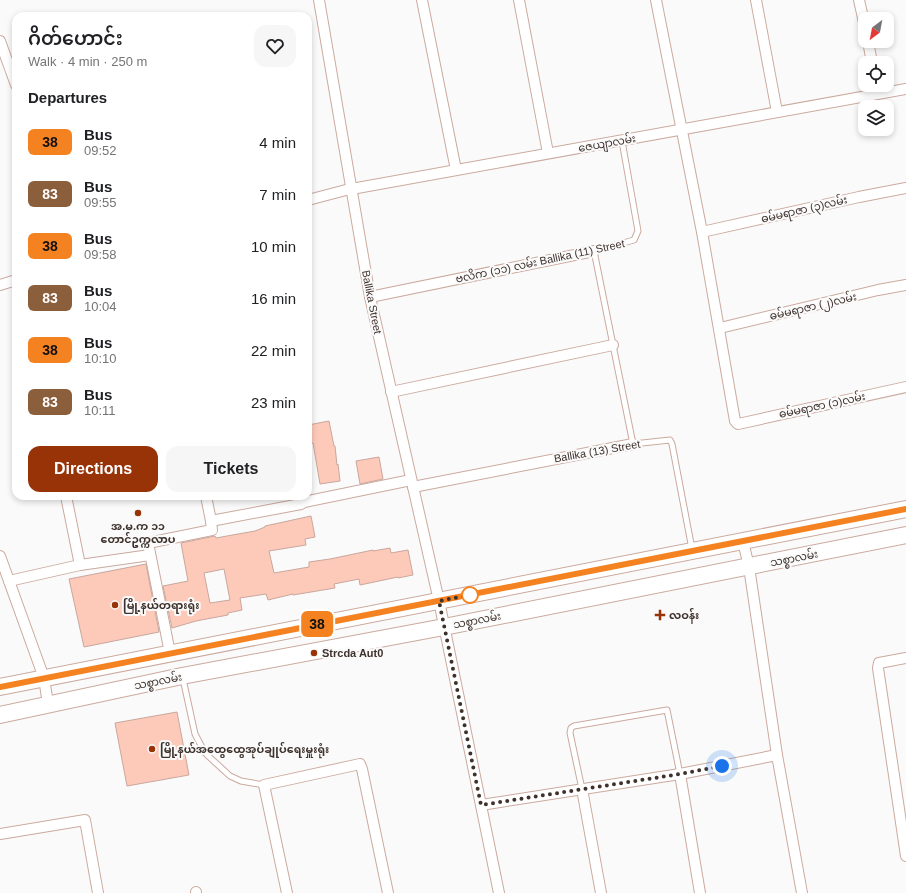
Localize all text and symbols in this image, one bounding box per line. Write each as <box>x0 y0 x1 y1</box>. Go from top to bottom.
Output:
north arrow <box>858 12 894 48</box>
map controls <box>858 12 894 136</box>
button: heart <box>254 25 296 67</box>
text: ဂိတ်ဟောင်း <box>28 28 123 49</box>
text: Walk · 4 min · 250 m <box>28 54 147 69</box>
button: locate <box>858 56 894 92</box>
text: Departures <box>28 89 107 106</box>
button: layers <box>858 100 894 136</box>
text: Bus <box>84 126 112 143</box>
street label: ဇေယျာလမ်း <box>577 131 637 157</box>
text: 38 <box>42 134 58 150</box>
text: 4 min <box>259 134 296 151</box>
text: 09:52 <box>84 143 117 158</box>
text: Bus <box>84 178 112 195</box>
text: 83 <box>42 186 58 202</box>
text: 7 min <box>259 186 296 203</box>
street label: ဓမ်မရာဇာ (၃)လမ်း <box>759 192 849 228</box>
text: 09:55 <box>84 195 117 210</box>
text: Bus <box>84 230 112 247</box>
street label: ဗလိက (၁၁) လမ်း Ballika (11) Street <box>454 236 626 285</box>
text: 38 <box>42 238 58 254</box>
text: 10 min <box>251 238 296 255</box>
text: 09:58 <box>84 247 117 262</box>
street label: Ballika Street <box>360 269 384 335</box>
text: Bus <box>84 282 112 299</box>
street label: ဓမ်မရာဇာ (၂)လမ်း <box>768 289 858 325</box>
text: 83 <box>42 290 58 306</box>
text: 16 min <box>251 290 296 307</box>
text: 10:04 <box>84 299 117 314</box>
text: Bus <box>84 334 112 351</box>
text: 38 <box>42 342 58 358</box>
text: 22 min <box>251 342 296 359</box>
text: 10:10 <box>84 351 117 366</box>
text: Bus <box>84 386 112 403</box>
street label: ဓမ်မရာဇာ (၁)လမ်း <box>777 389 867 423</box>
text: 83 <box>42 394 58 410</box>
text: 23 min <box>251 394 296 411</box>
text: 10:11 <box>84 403 116 418</box>
street label: Ballika (13) Street <box>553 437 641 465</box>
button: Directions <box>28 446 158 492</box>
button: Tickets <box>166 446 296 492</box>
marker: အ.မ.က ၁၁ တောင်ဥက္ကလာပ <box>133 508 143 518</box>
place label: အ.မ.က ၁၁ တောင်ဥက္ကလာပ <box>101 520 176 548</box>
street label: သစ္စာလမ်း <box>769 546 820 572</box>
unlabelled marker <box>461 586 479 604</box>
place label: မြို့နယ်တရားရုံး <box>123 598 199 615</box>
marker: မြို့နယ်တရားရုံး <box>110 600 120 610</box>
street label: သစ္စာလမ်း <box>452 608 503 634</box>
place label: လဝန်း <box>669 608 699 624</box>
marker: လဝန်း <box>654 609 666 621</box>
line badge: 38 <box>299 611 335 637</box>
text: 38 <box>309 616 325 632</box>
place label: Strcda Aut0 <box>322 647 383 659</box>
marker: Strcda Aut0 <box>309 648 319 658</box>
street label: သစ္စာလမ်း <box>133 669 184 695</box>
place label: မြို့နယ်အထွေထွေအုပ်ချုပ်ရေးမှူးရုံး <box>160 742 329 759</box>
marker: မြို့နယ်အထွေထွေအုပ်ချုပ်ရေးမှူးရုံး <box>147 744 157 754</box>
your location <box>712 756 732 776</box>

